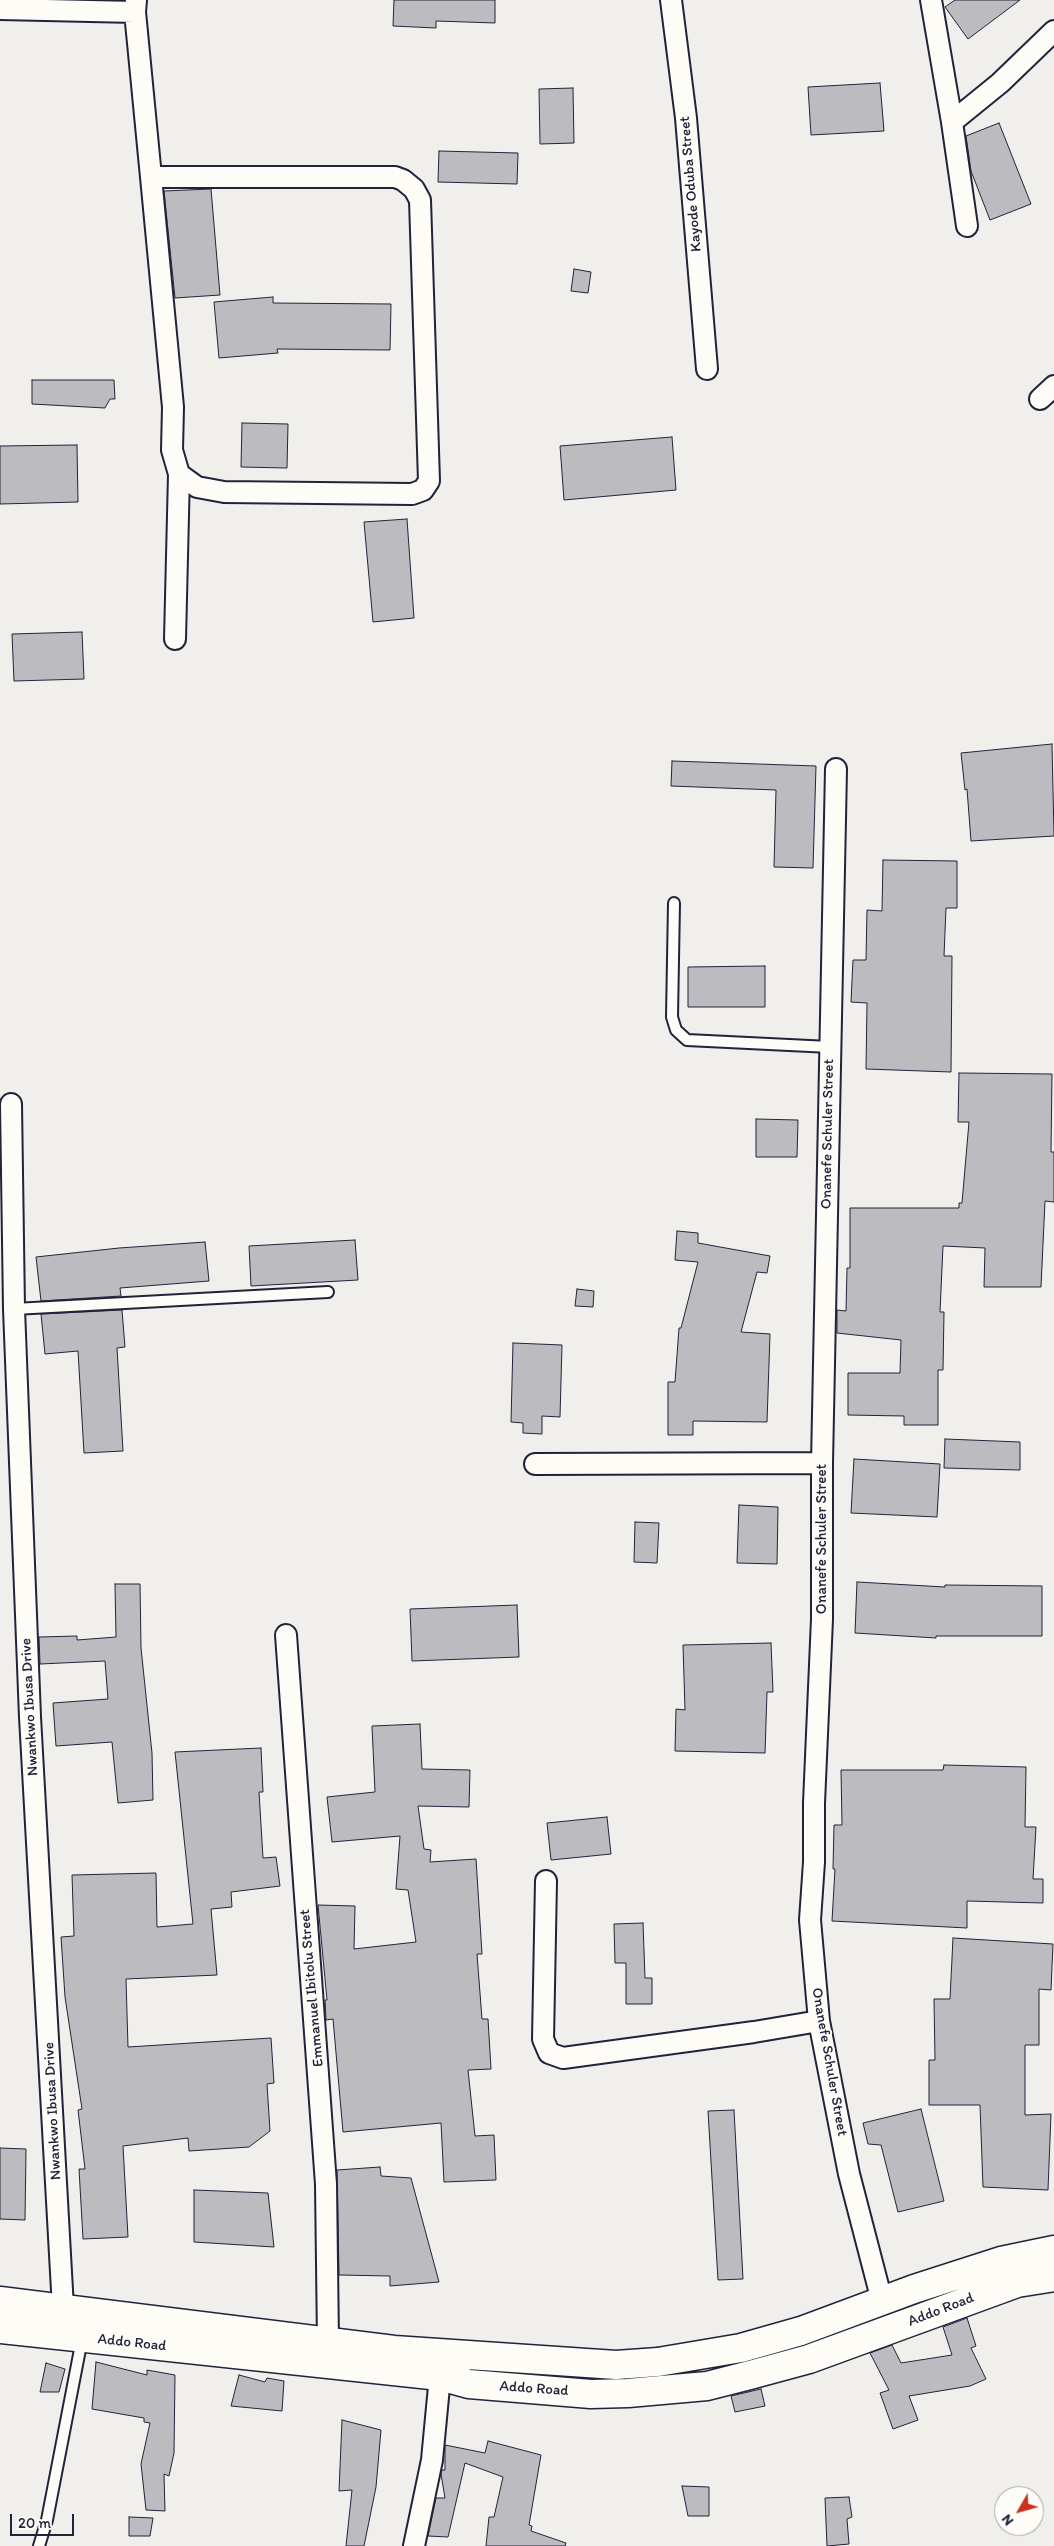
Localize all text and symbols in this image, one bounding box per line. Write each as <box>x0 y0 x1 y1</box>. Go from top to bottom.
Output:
street label: Kayode Oduba Street <box>676 115 706 253</box>
street label: Onanefe Schuler Street <box>818 1059 838 1209</box>
street label: Onanefe Schuler Street <box>813 1464 831 1614</box>
street label: Nwankwo Ibusa Drive <box>17 1638 43 1776</box>
street label: Emmanuel Ibitolu Street <box>296 1908 328 2068</box>
street label: Onanefe Schuler Street <box>807 1986 851 2138</box>
street label: Nwankwo Ibusa Drive <box>40 2042 66 2180</box>
street label: Addo Road <box>905 2289 977 2331</box>
street label: Addo Road <box>97 2330 167 2356</box>
street label: Addo Road <box>499 2378 569 2400</box>
north arrow <box>994 2486 1044 2536</box>
scale bar <box>12 2504 76 2536</box>
text: N <box>998 2511 1017 2529</box>
text: 20 m <box>18 2514 51 2532</box>

